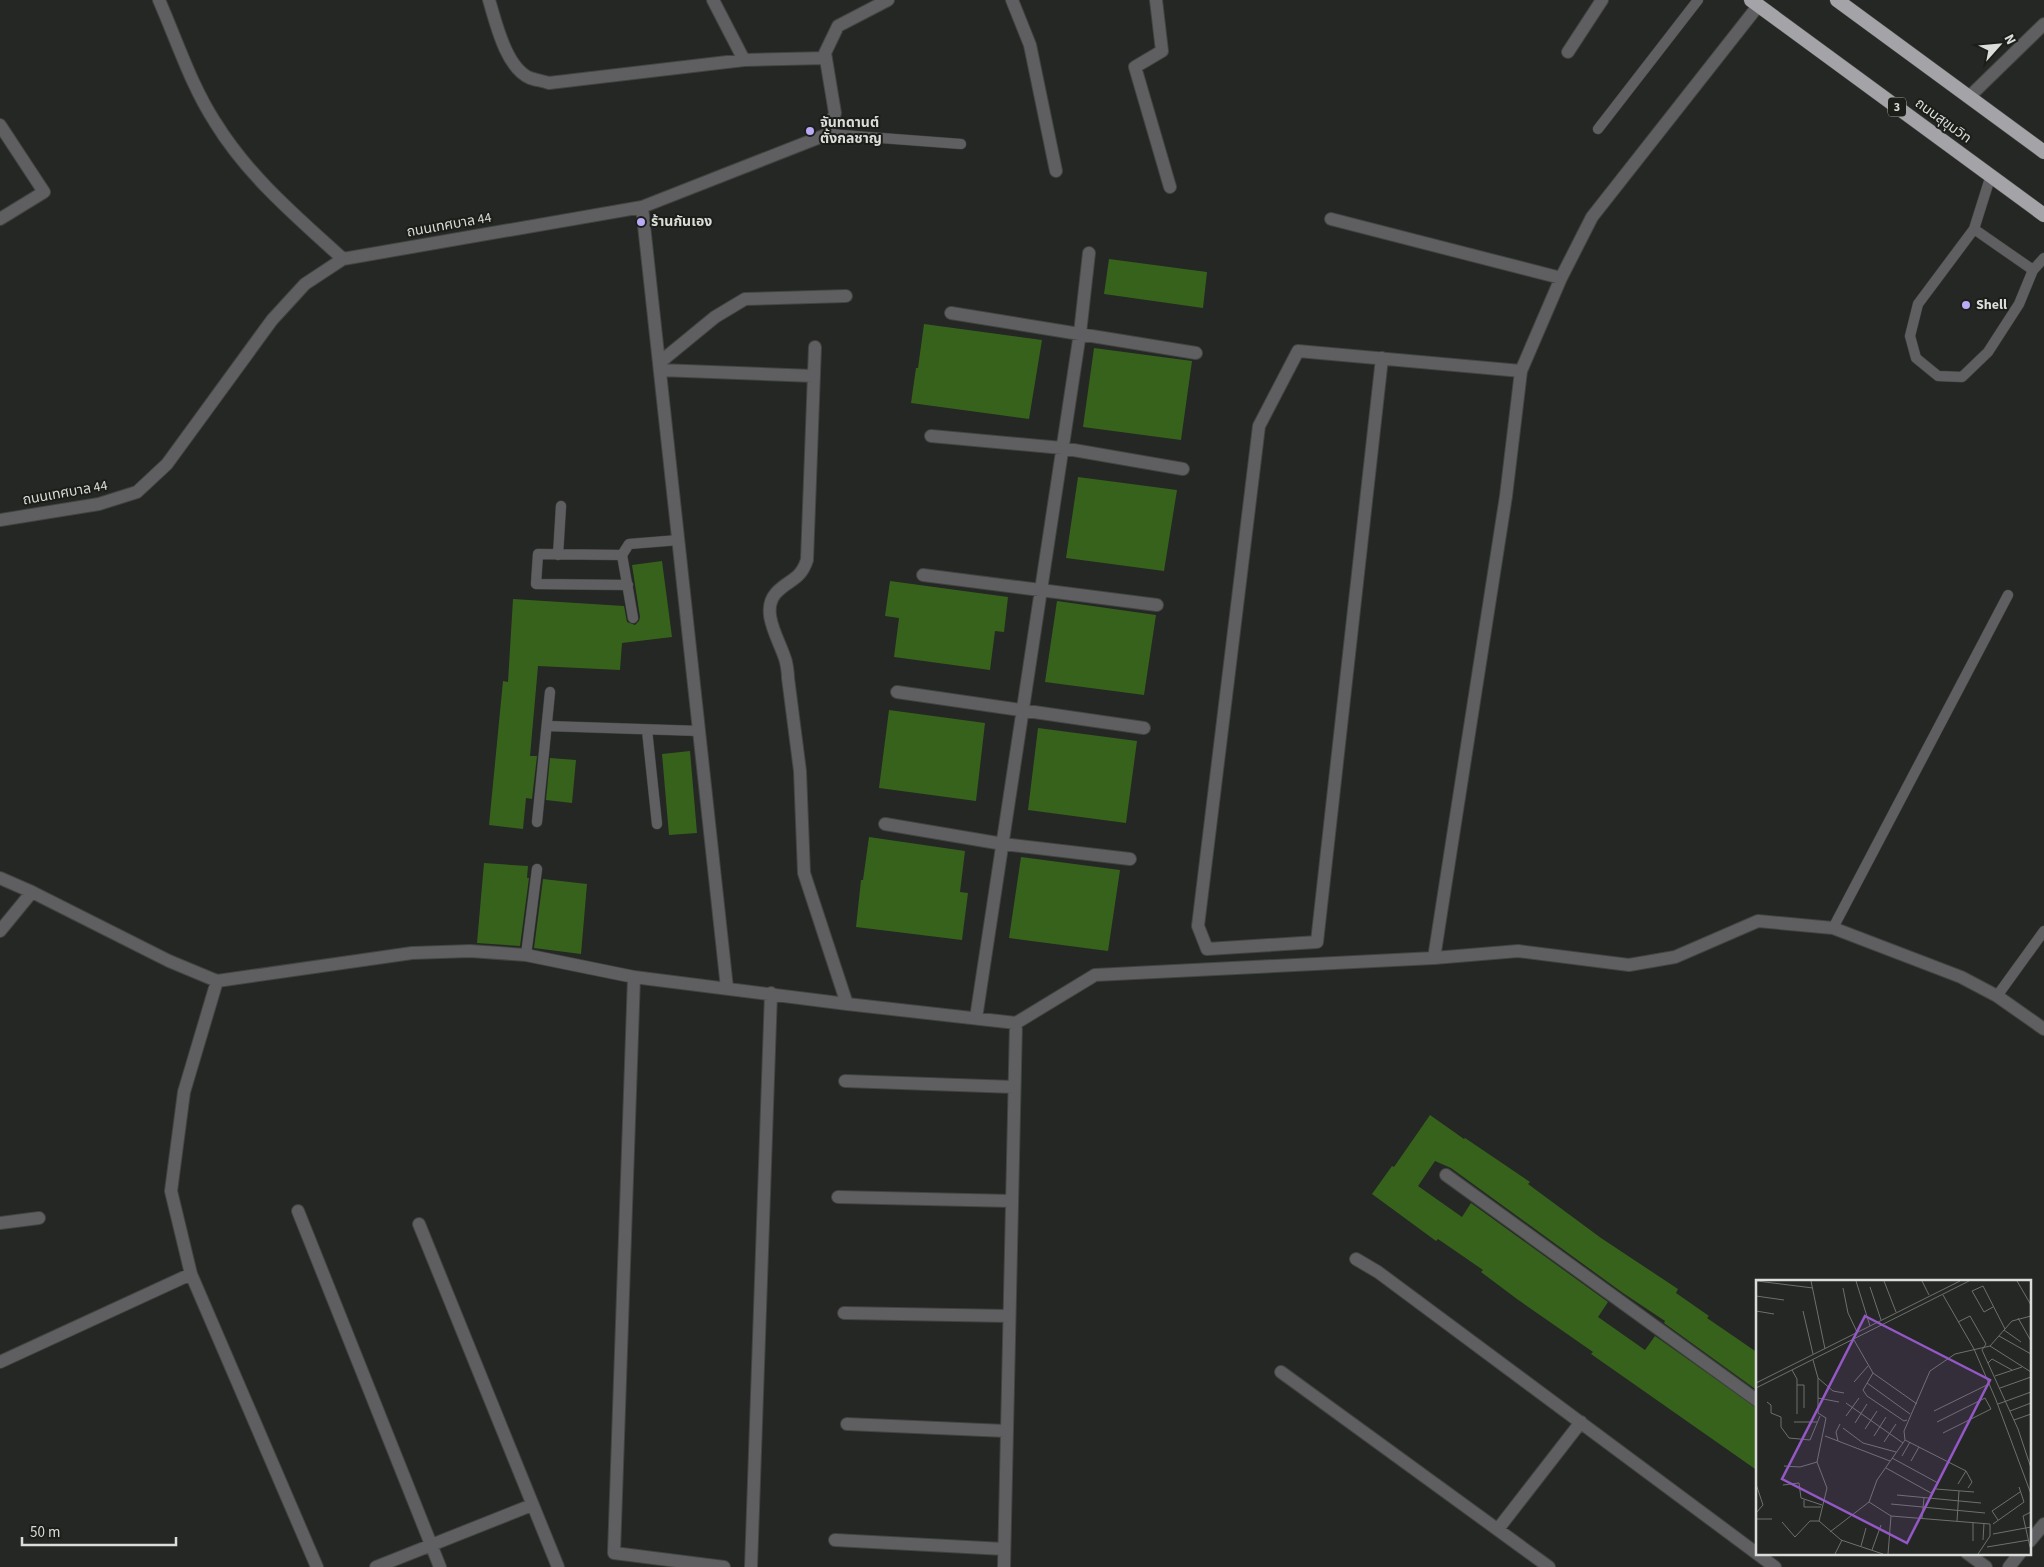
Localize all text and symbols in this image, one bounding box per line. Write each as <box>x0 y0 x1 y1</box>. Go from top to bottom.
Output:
north arrow <box>1974 20 2024 70</box>
text: N <box>1999 31 2021 48</box>
street label: ถนนสุขุมวิท <box>1911 94 1975 148</box>
road number: 3 <box>1888 98 1906 116</box>
place label: จันทดานต์ ตั้งกลชาญ <box>820 113 882 149</box>
marker: จันทดานต์ ตั้งกลชาญ <box>804 125 816 137</box>
street label: ถนนเทศบาล 44 <box>405 208 493 242</box>
place label: ร้านกันเอง <box>651 212 712 232</box>
marker: ร้านกันเอง <box>635 216 647 228</box>
place label: Shell <box>1976 295 2007 315</box>
marker: Shell <box>1960 299 1972 311</box>
street label: ถนนเทศบาล 44 <box>21 476 109 510</box>
inset map <box>1756 1280 2032 1554</box>
scale bar <box>22 1514 176 1546</box>
text: 50 m <box>30 1522 60 1543</box>

